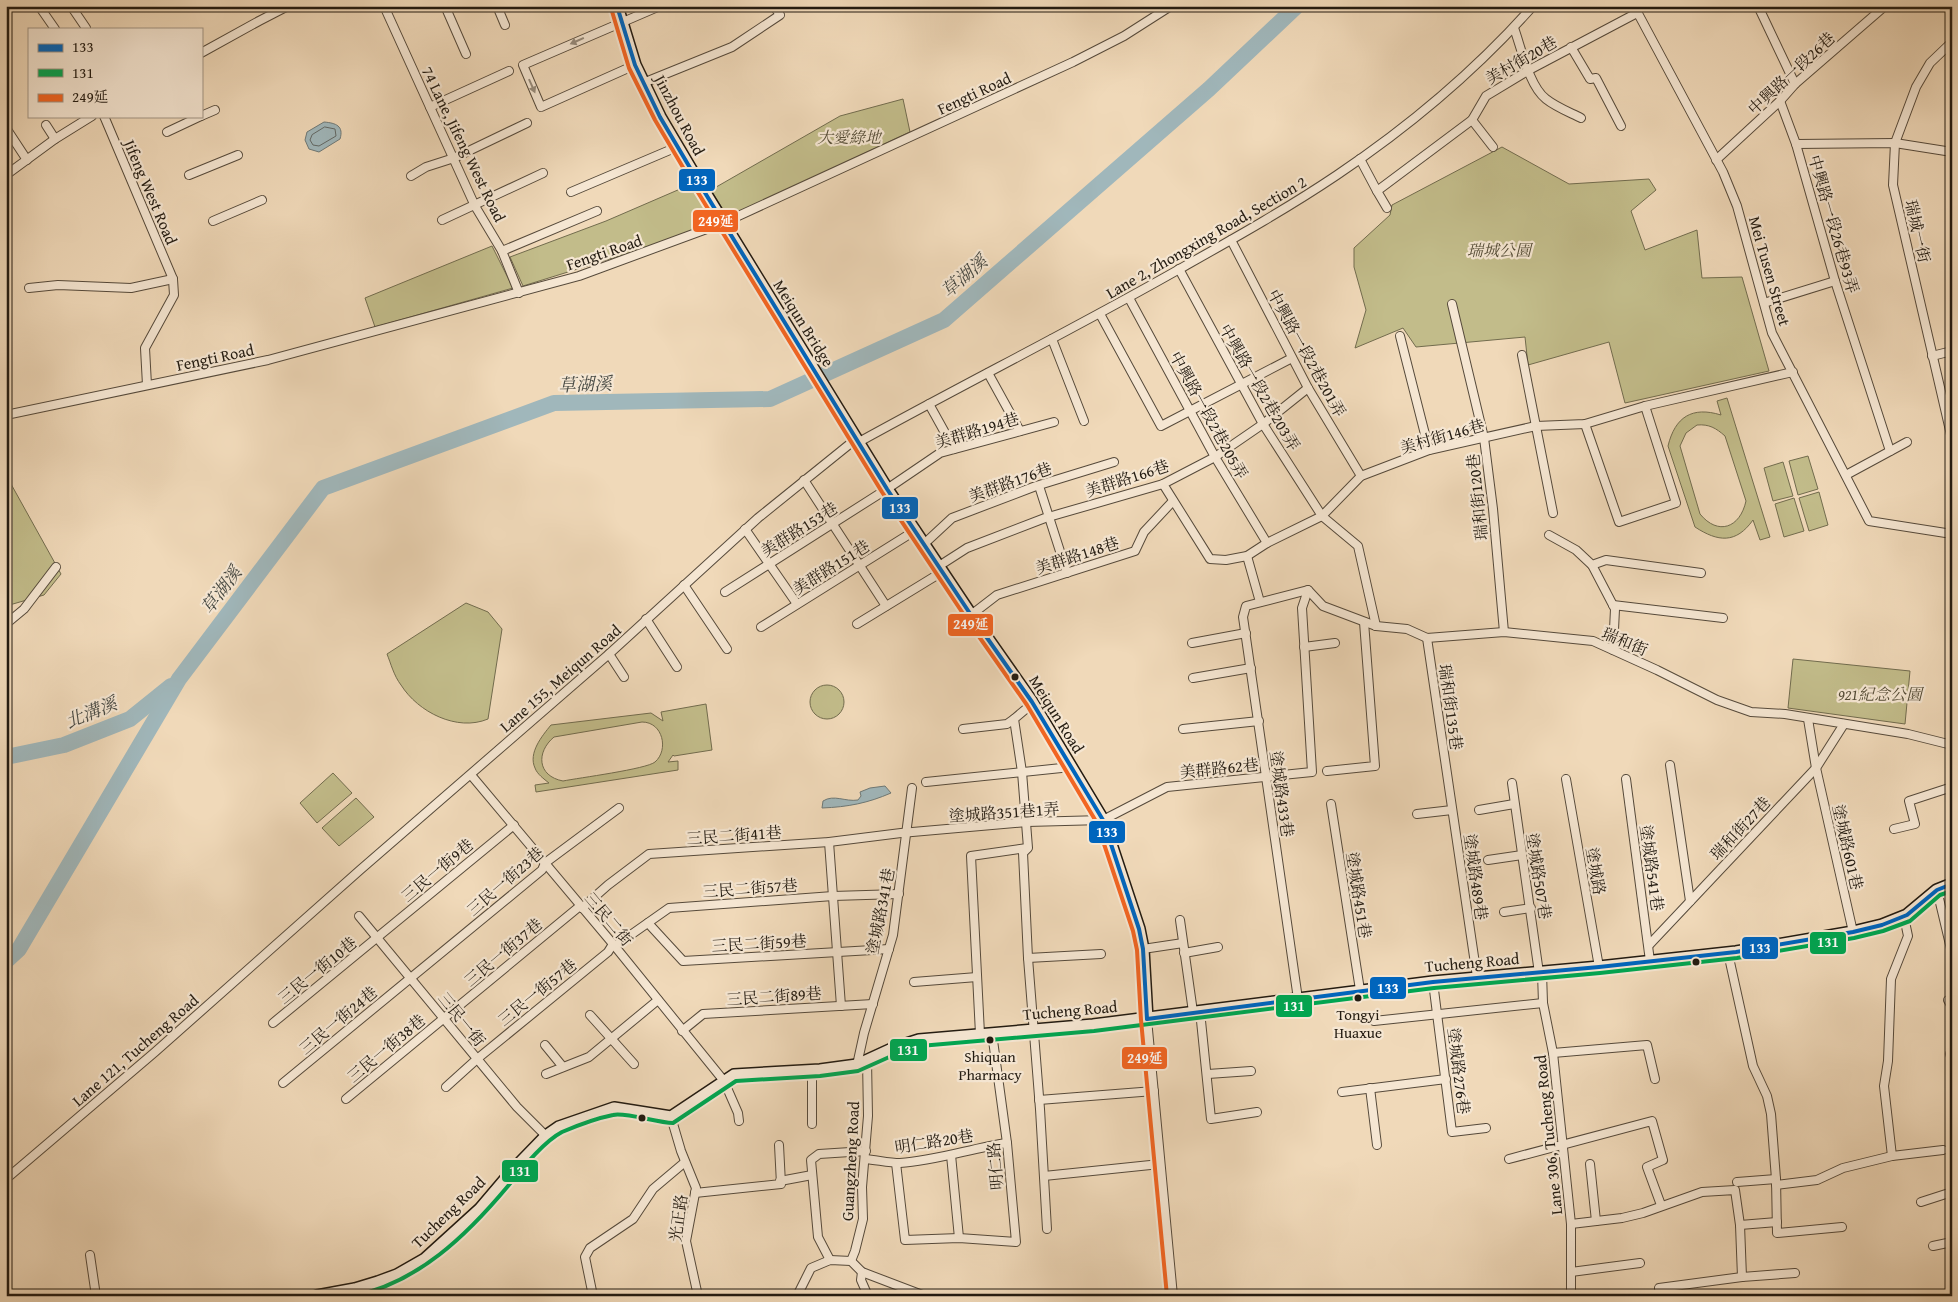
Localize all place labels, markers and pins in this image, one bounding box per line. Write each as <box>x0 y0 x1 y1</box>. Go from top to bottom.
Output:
unlabelled marker <box>1010 672 1020 682</box>
unlabelled marker <box>1691 957 1701 967</box>
marker: Tongyi Huaxue <box>1353 993 1363 1003</box>
place label: Tongyi Huaxue <box>1334 1004 1382 1043</box>
marker: Shiquan Pharmacy <box>985 1035 995 1045</box>
place label: Shiquan Pharmacy <box>958 1046 1022 1085</box>
unlabelled marker <box>637 1113 647 1123</box>

